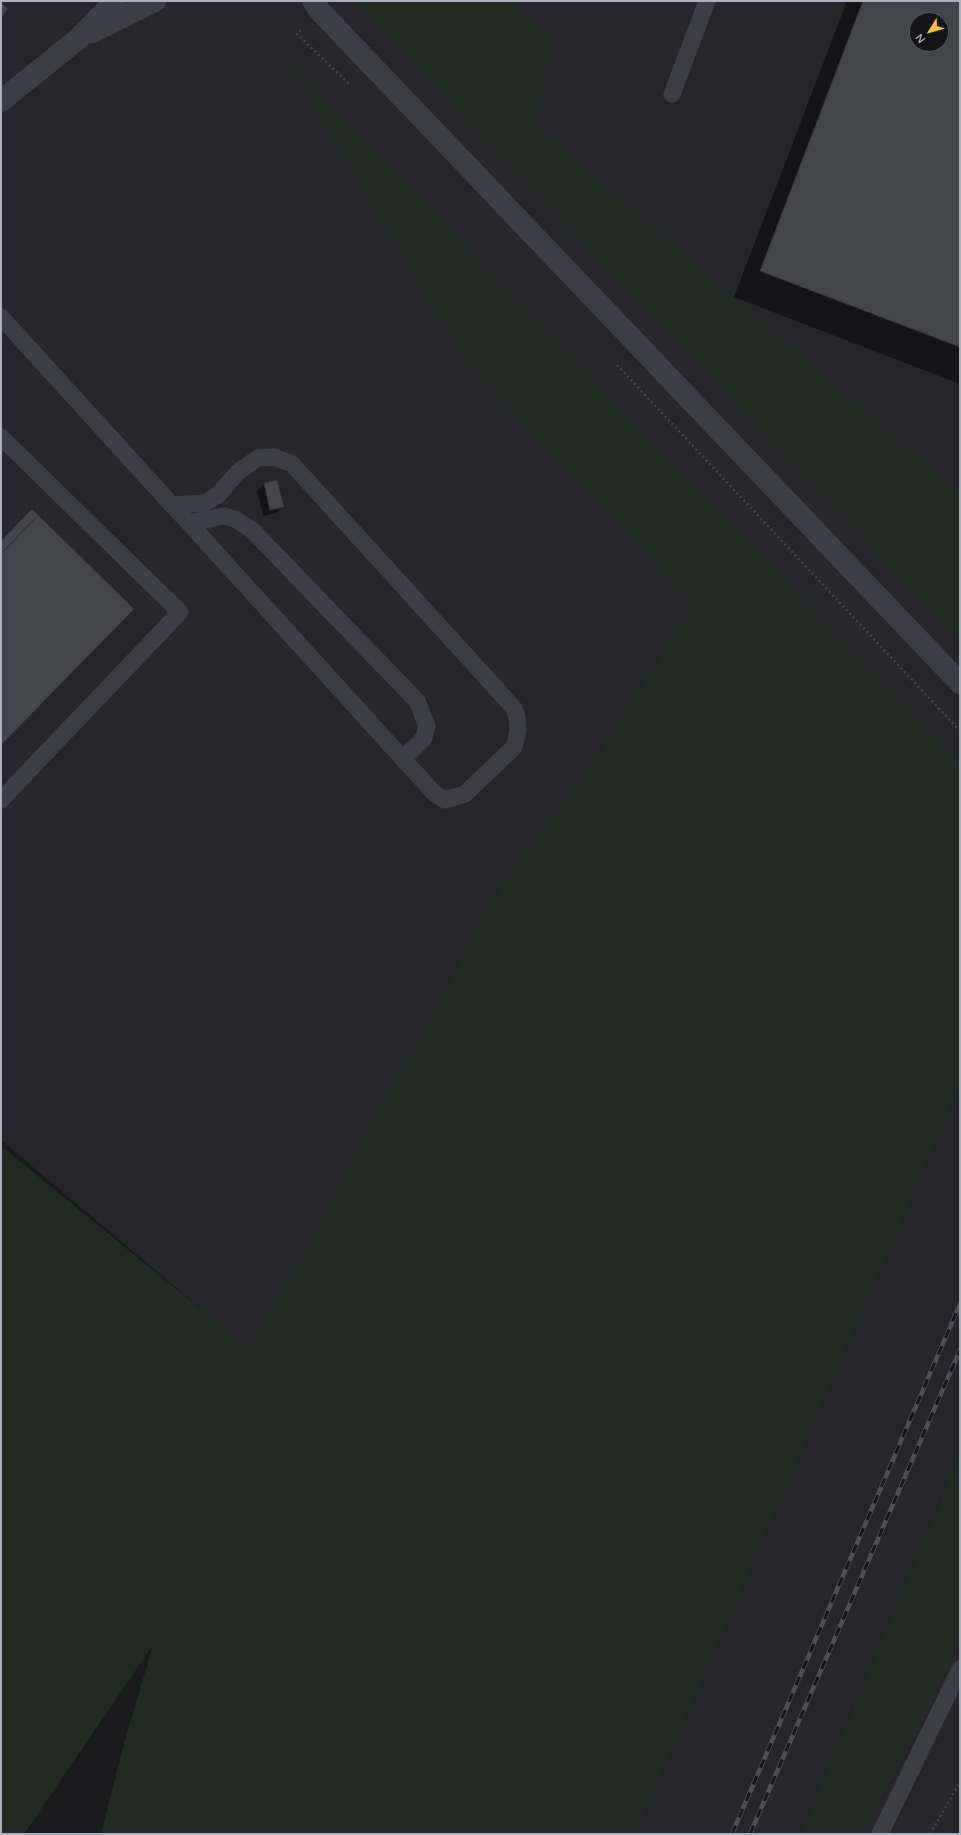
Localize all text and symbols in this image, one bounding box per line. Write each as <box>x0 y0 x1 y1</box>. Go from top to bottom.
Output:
north arrow <box>909 12 949 52</box>
text: N <box>912 31 928 46</box>

